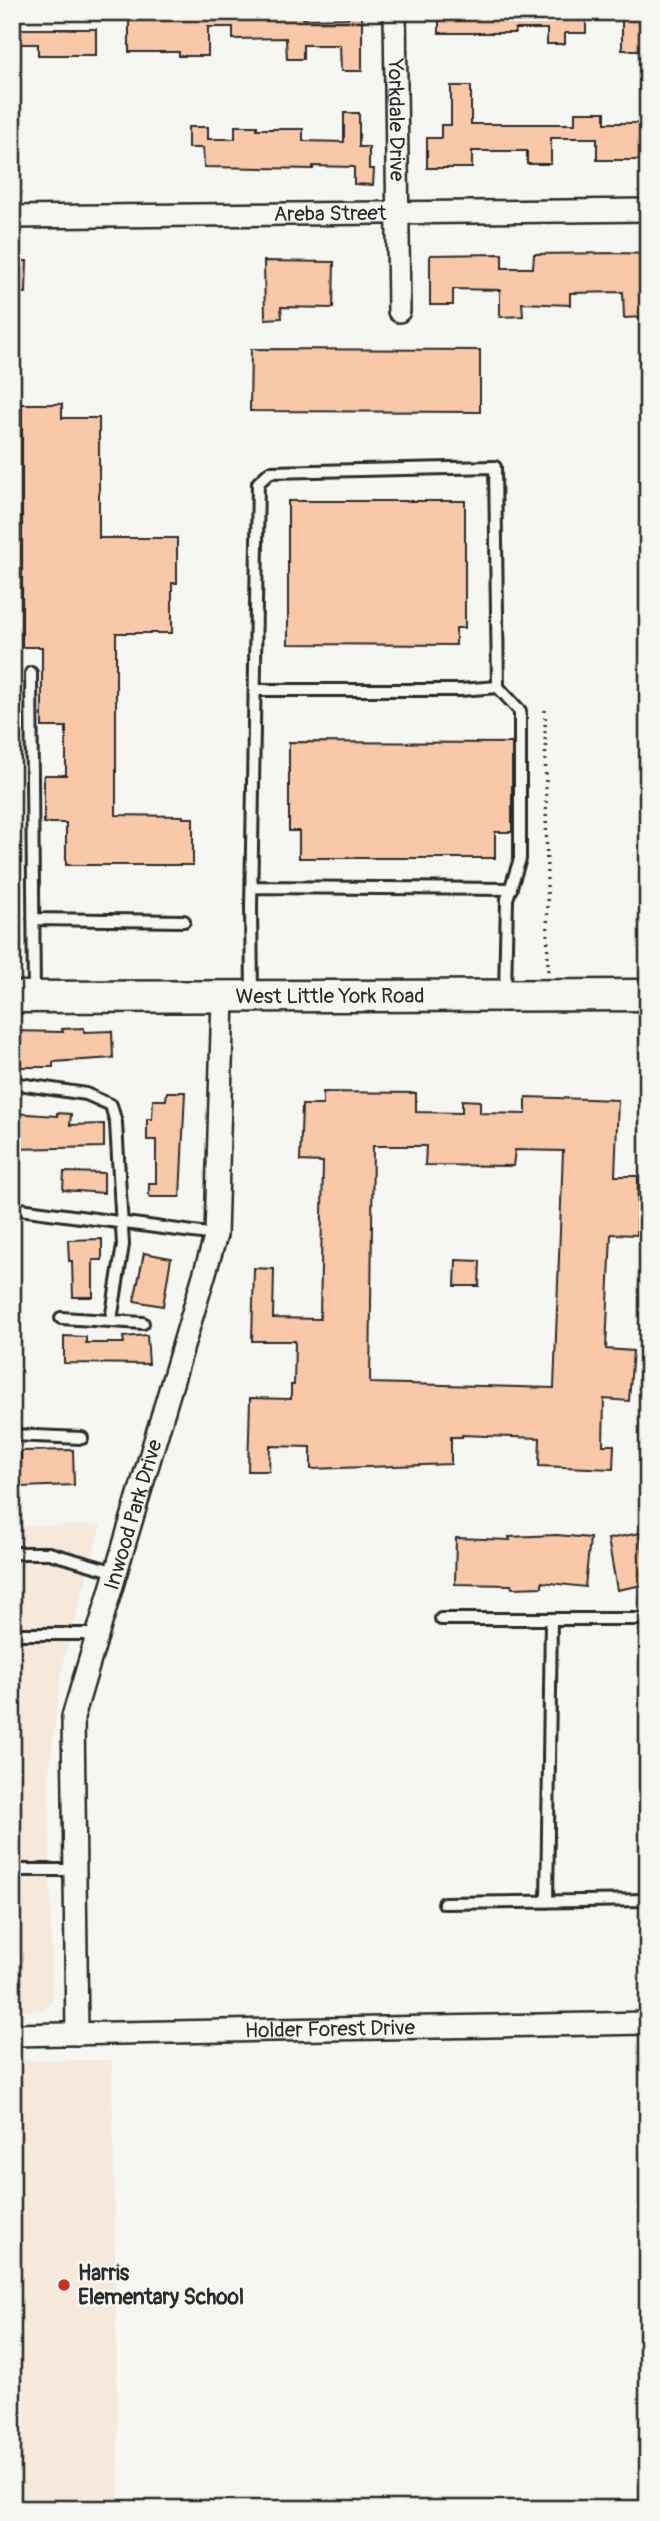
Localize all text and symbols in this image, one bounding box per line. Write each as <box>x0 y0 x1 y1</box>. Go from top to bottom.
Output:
street label: Yorkdale Drive <box>382 57 410 182</box>
street label: Areba Street <box>273 200 387 228</box>
street label: West Little York Road <box>235 983 425 1010</box>
street label: Inwood Park Drive <box>98 1436 169 1593</box>
street label: Holder Forest Drive <box>245 2014 416 2045</box>
place label: Harris Elementary School <box>78 2260 244 2311</box>
marker: Harris Elementary School <box>56 2277 72 2293</box>

